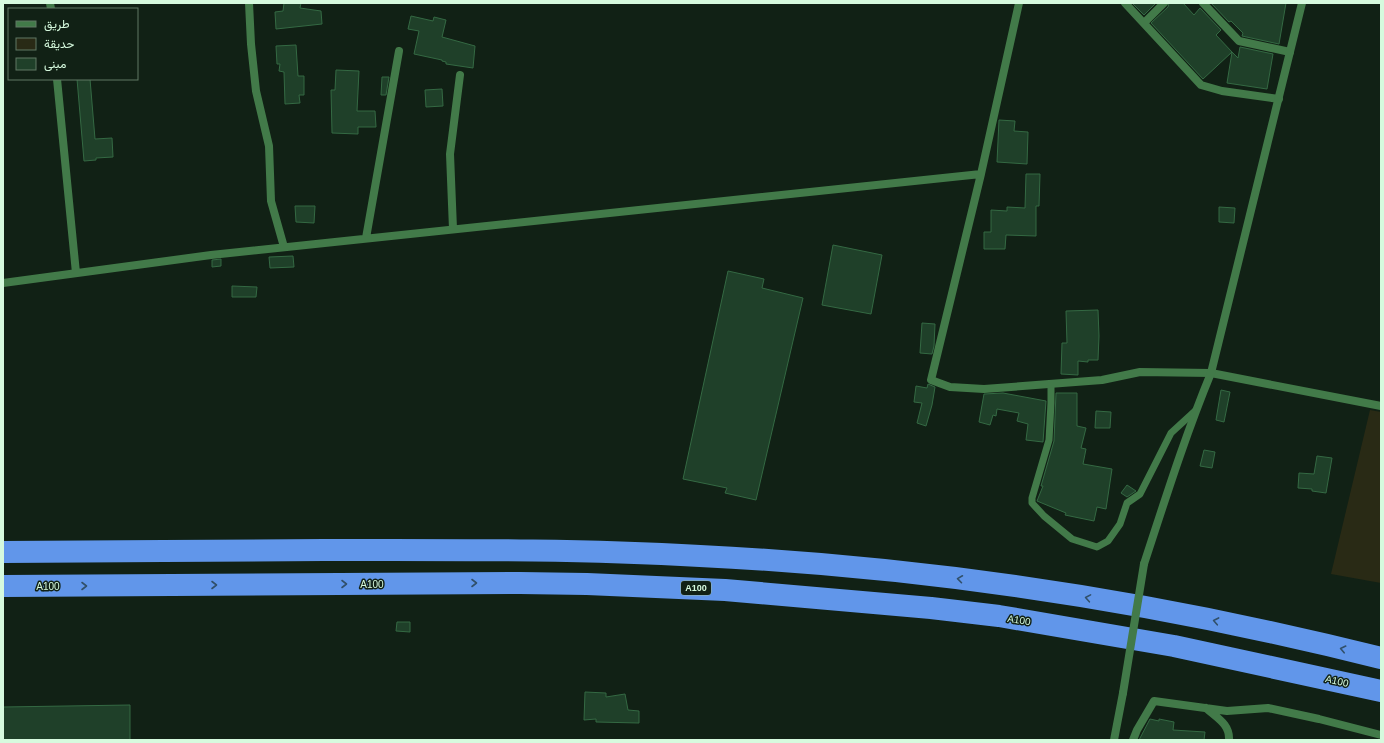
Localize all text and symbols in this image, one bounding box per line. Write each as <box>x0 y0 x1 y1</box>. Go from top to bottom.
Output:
legend <box>8 8 138 80</box>
text: طريق <box>44 17 70 32</box>
text: حديقة <box>44 37 74 51</box>
text: مبنى <box>44 57 66 72</box>
one-way arrow <box>956 575 963 584</box>
street label: A100 <box>360 579 384 590</box>
one-way arrow <box>471 579 477 587</box>
one-way arrow <box>341 580 347 588</box>
street label: A100 <box>36 581 60 592</box>
one-way arrow <box>211 581 217 589</box>
road number: A100 <box>681 581 711 595</box>
one-way arrow <box>81 582 87 590</box>
one-way arrow <box>1085 594 1091 603</box>
street label: A100 <box>1007 613 1032 627</box>
one-way arrow <box>1213 618 1219 626</box>
one-way arrow <box>1340 646 1346 654</box>
street label: A100 <box>1324 673 1350 689</box>

